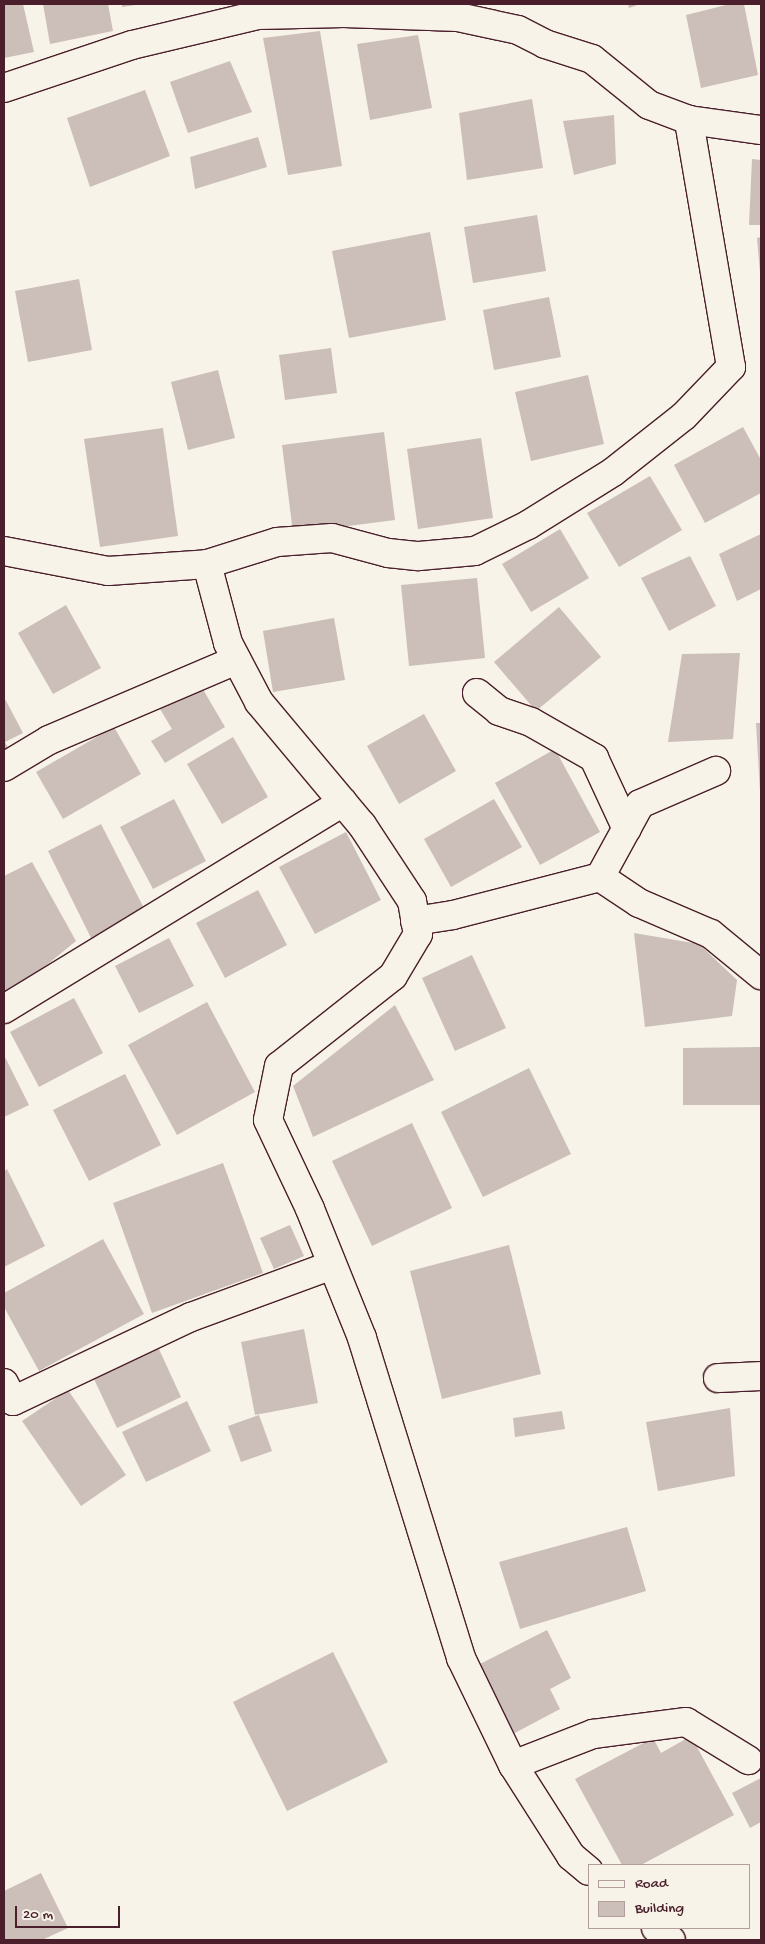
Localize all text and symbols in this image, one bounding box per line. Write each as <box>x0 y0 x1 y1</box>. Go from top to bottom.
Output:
legend <box>588 1864 750 1929</box>
text: Road <box>635 1875 668 1893</box>
scale bar <box>18 1896 122 1928</box>
text: Building <box>635 1900 684 1918</box>
text: 20 m <box>23 1906 53 1924</box>

